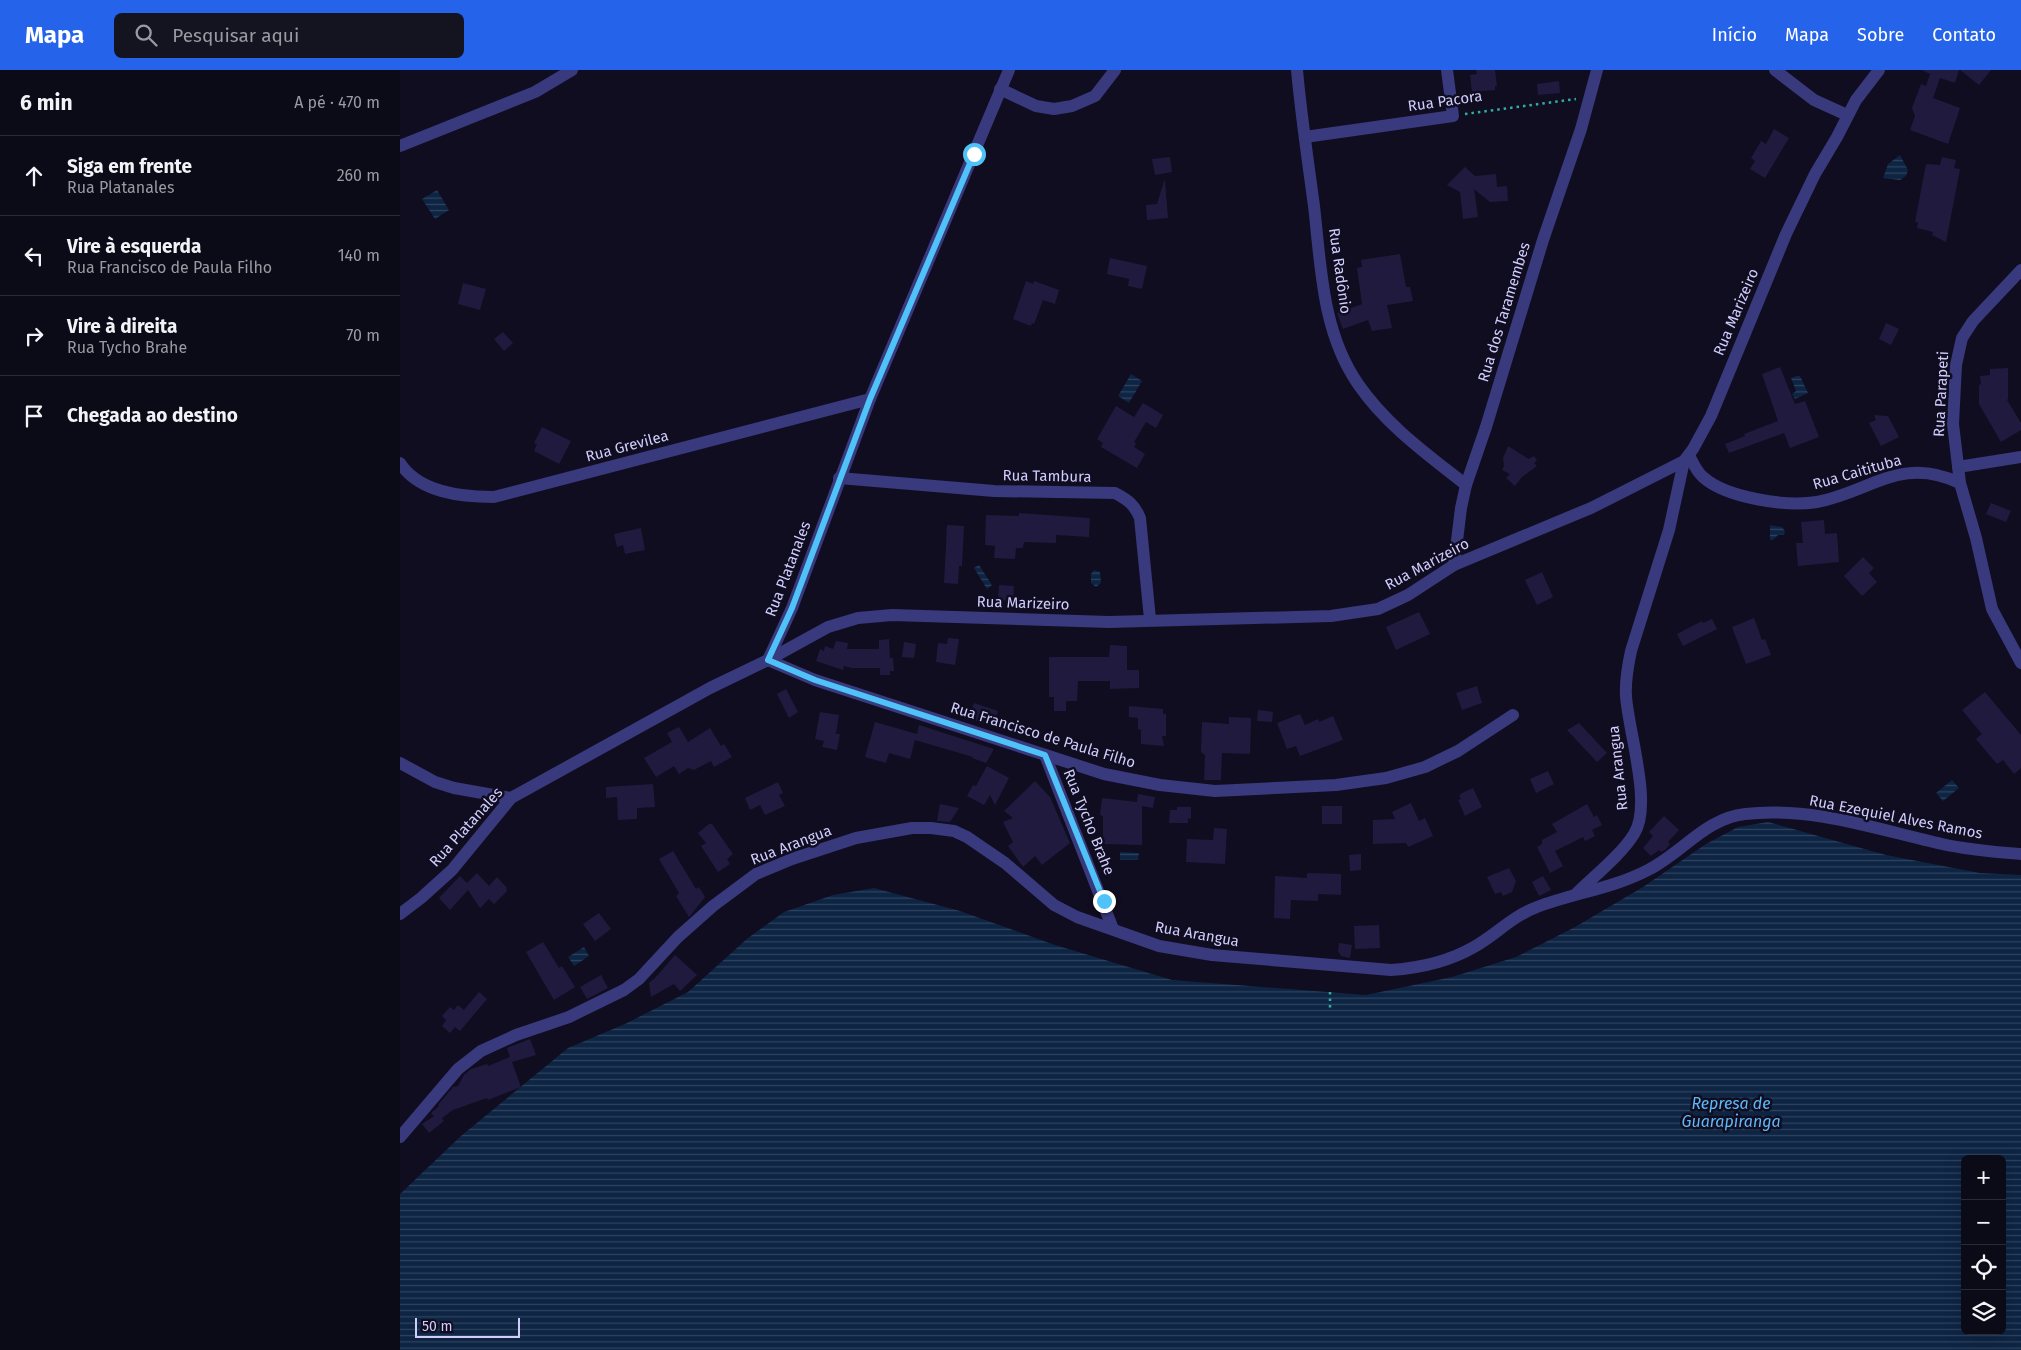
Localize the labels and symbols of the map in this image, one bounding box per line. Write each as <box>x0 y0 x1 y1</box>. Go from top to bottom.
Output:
street label: Rua Pacora <box>1407 87 1483 115</box>
route start <box>963 143 986 166</box>
street label: Rua Radônio <box>1325 227 1355 315</box>
street label: Rua dos Taramembes <box>1474 240 1534 384</box>
street label: Rua Marizeiro <box>1710 266 1762 358</box>
street label: Rua Parapeti <box>1930 351 1952 437</box>
street label: Rua Grevilea <box>584 426 670 466</box>
street label: Rua Caitituba <box>1811 451 1903 493</box>
street label: Rua Tambura <box>1002 466 1092 486</box>
street label: Rua Platanales <box>762 519 814 619</box>
street label: Rua Marizeiro <box>1382 534 1472 594</box>
street label: Rua Marizeiro <box>976 592 1070 614</box>
street label: Rua Francisco de Paula Filho <box>948 698 1138 772</box>
street label: Rua Arangua <box>1605 725 1631 811</box>
street label: Rua Tycho Brahe <box>1060 766 1118 878</box>
street label: Rua Platanales <box>426 784 506 870</box>
street label: Rua Ezequiel Alves Ramos <box>1808 791 1984 843</box>
street label: Rua Arangua <box>748 821 834 869</box>
route end <box>1093 890 1116 913</box>
street label: Rua Arangua <box>1153 918 1241 950</box>
water label: Represa de Guarapiranga <box>1681 1094 1781 1131</box>
scale bar <box>415 1315 520 1338</box>

